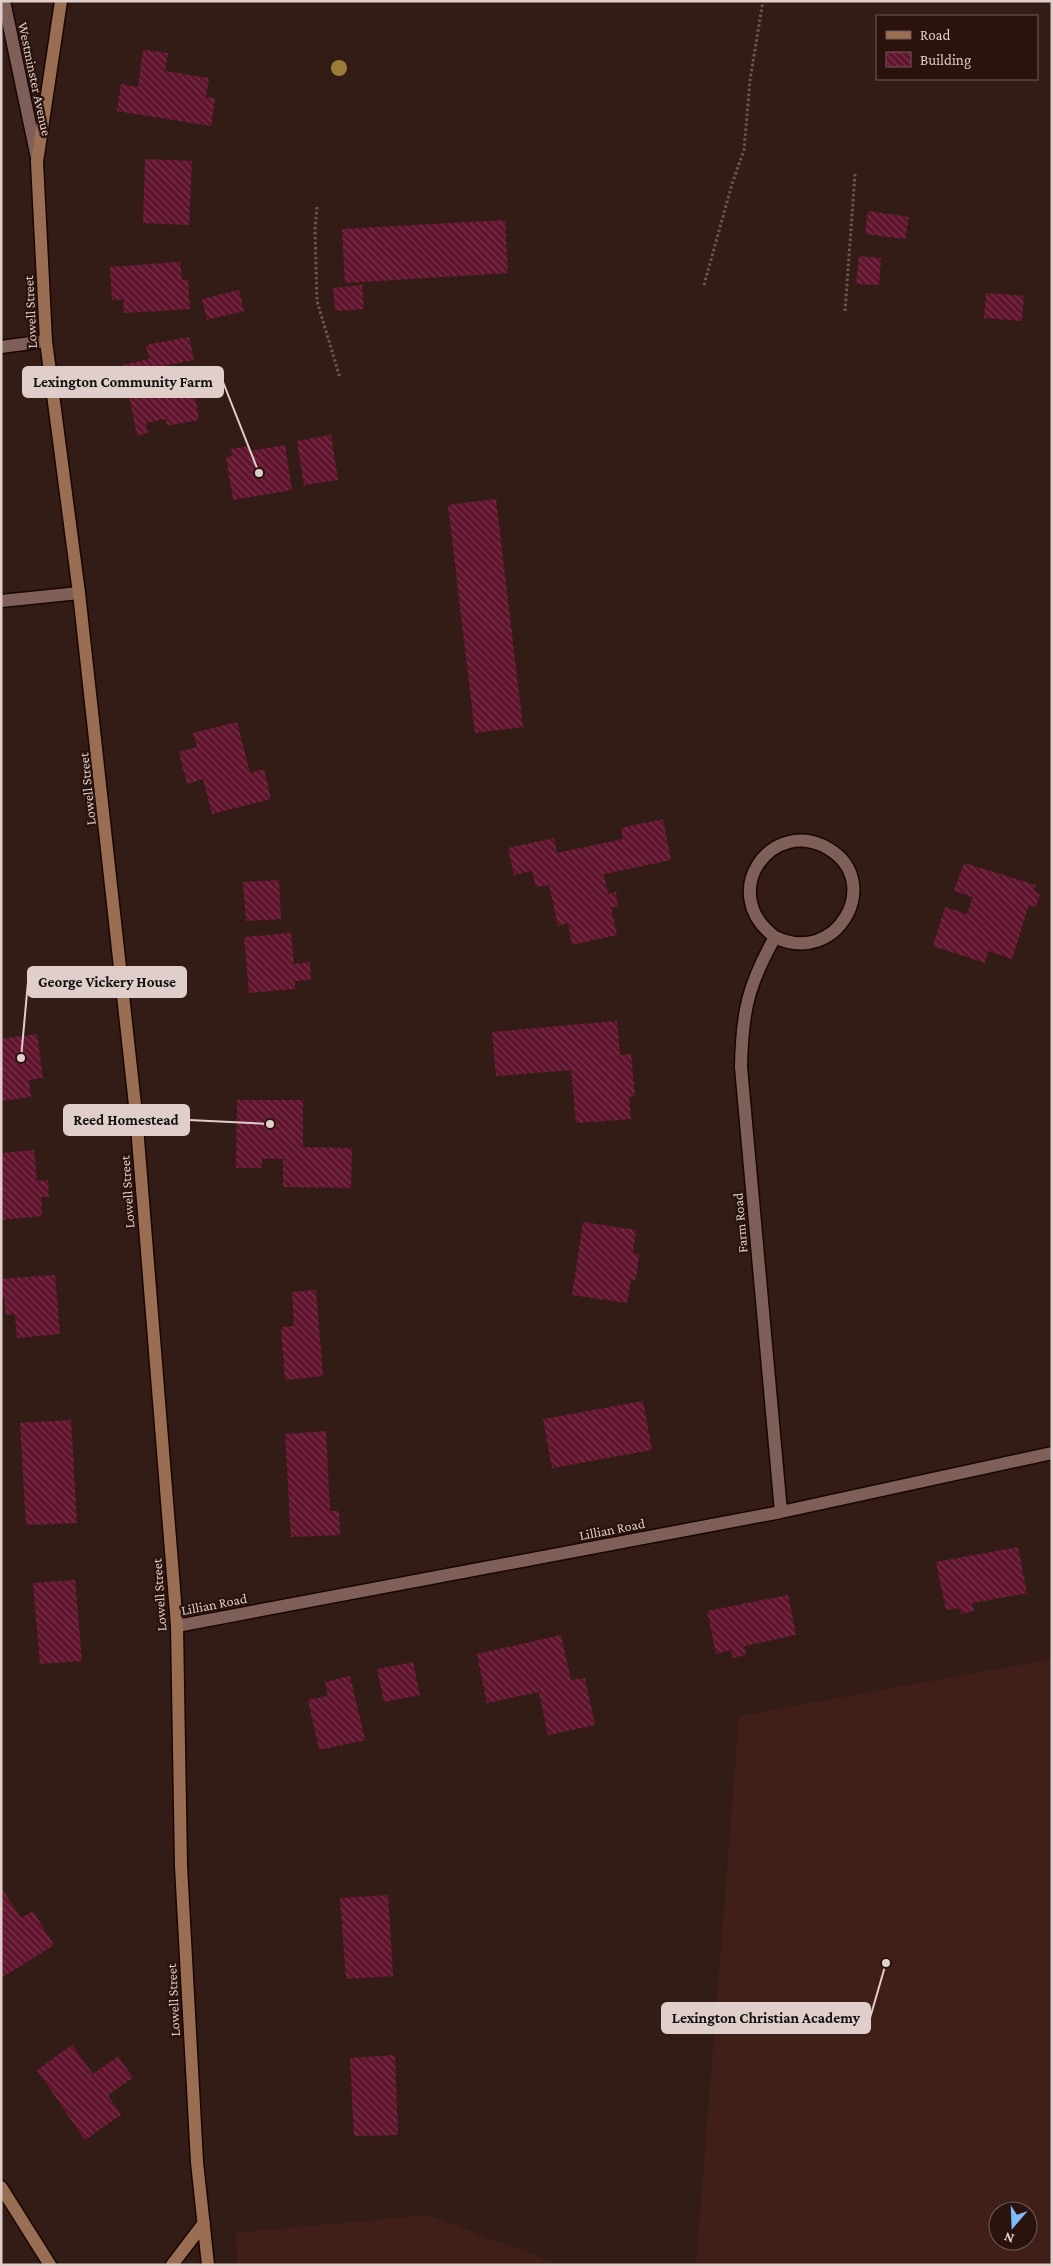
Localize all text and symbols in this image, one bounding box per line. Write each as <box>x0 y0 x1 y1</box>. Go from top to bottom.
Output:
legend <box>876 15 1038 80</box>
street label: Westminster Avenue <box>15 21 55 137</box>
text: Road <box>920 27 951 43</box>
text: Building <box>920 52 971 69</box>
street label: Lowell Street <box>20 275 40 349</box>
callout: Lexington Community Farm <box>23 367 223 397</box>
text: Lexington Community Farm <box>33 374 213 390</box>
street label: Lowell Street <box>75 752 99 826</box>
callout: George Vickery House <box>28 967 186 997</box>
text: George Vickery House <box>38 974 176 990</box>
callout: Reed Homestead <box>64 1105 189 1135</box>
text: Reed Homestead <box>73 1112 180 1128</box>
street label: Lowell Street <box>116 1155 138 1229</box>
street label: Farm Road <box>729 1192 751 1254</box>
street label: Lillian Road <box>578 1515 647 1543</box>
street label: Lowell Street <box>148 1558 170 1632</box>
street label: Lillian Road <box>180 1590 249 1618</box>
street label: Lowell Street <box>163 1963 183 2037</box>
callout: Lexington Christian Academy <box>662 2003 870 2033</box>
text: Lexington Christian Academy <box>672 2010 861 2026</box>
north arrow <box>988 2201 1038 2251</box>
text: N <box>1001 2229 1016 2247</box>

